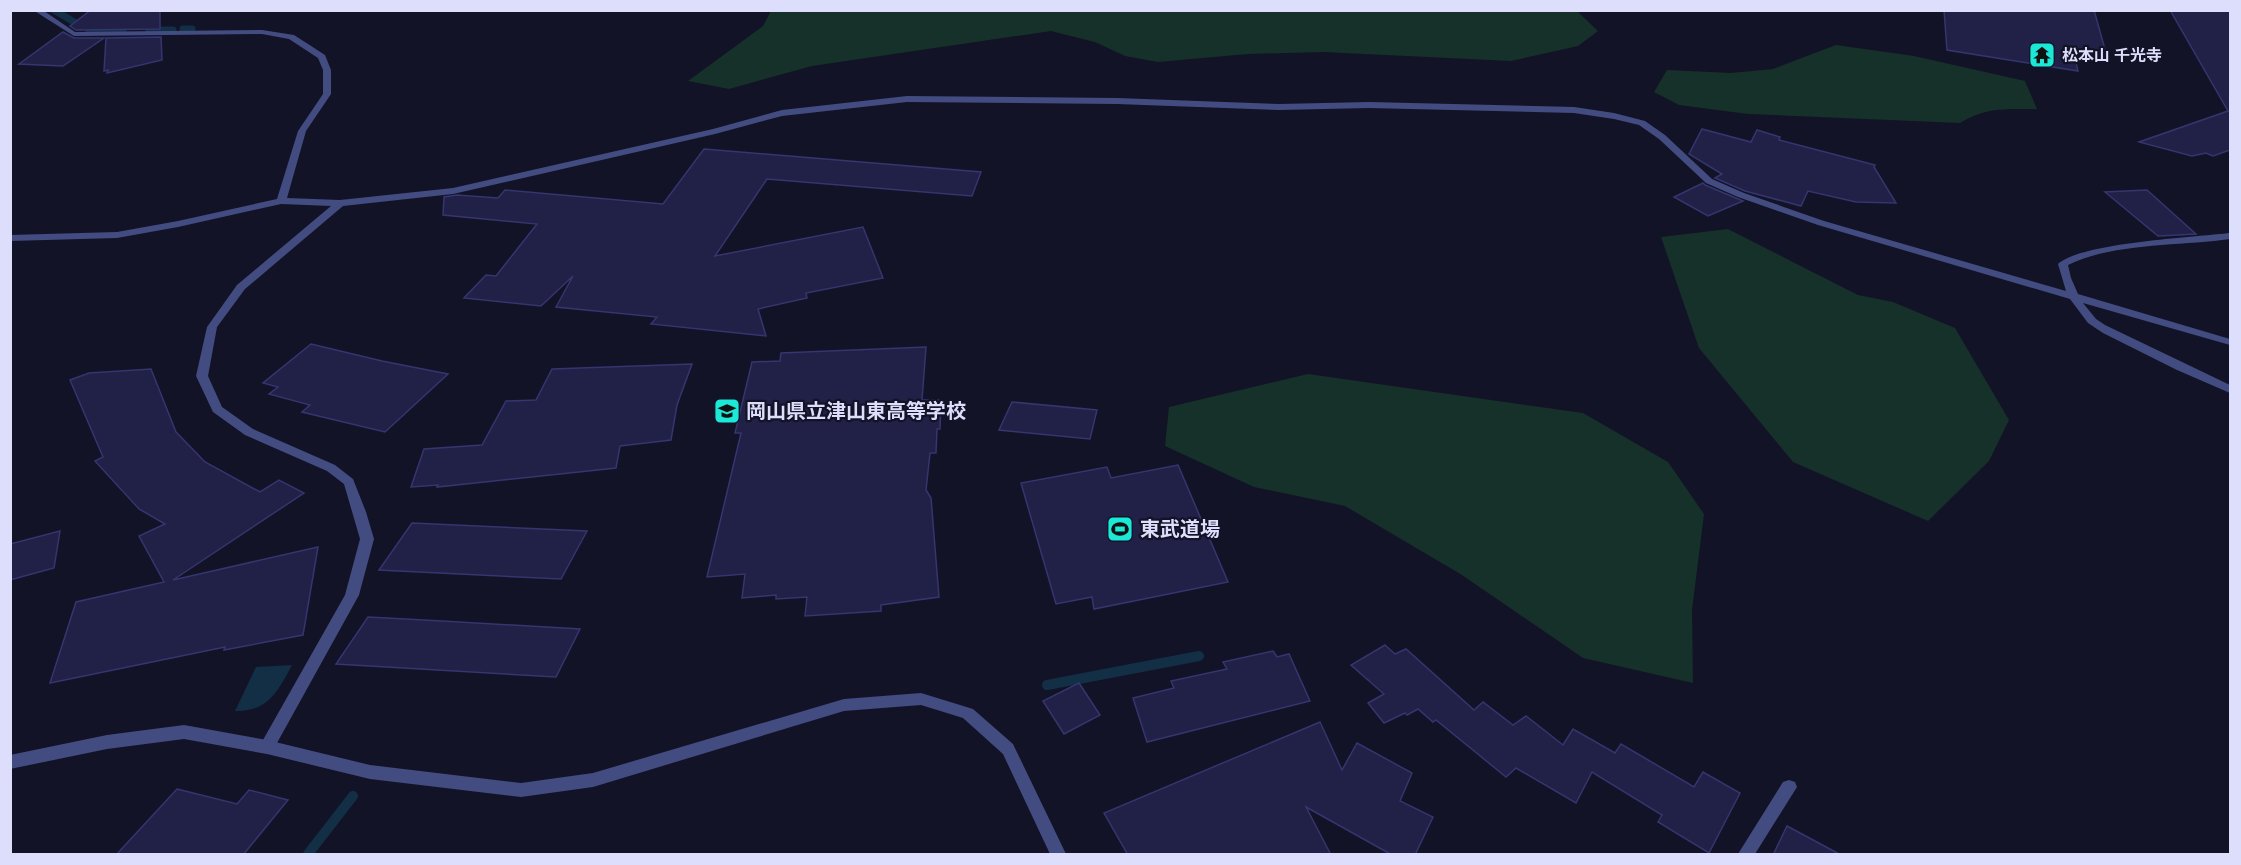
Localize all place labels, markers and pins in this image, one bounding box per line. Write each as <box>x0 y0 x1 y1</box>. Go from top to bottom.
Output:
temple icon: 松本山 千光寺 <box>2027 40 2057 70</box>
place label: 松本山 千光寺 <box>2062 45 2162 64</box>
school or university icon: 岡山県立津山東高等学校 <box>712 396 742 426</box>
place label: 岡山県立津山東高等学校 <box>746 398 966 422</box>
sports icon: 東武道場 <box>1105 514 1135 544</box>
place label: 東武道場 <box>1140 516 1220 540</box>

